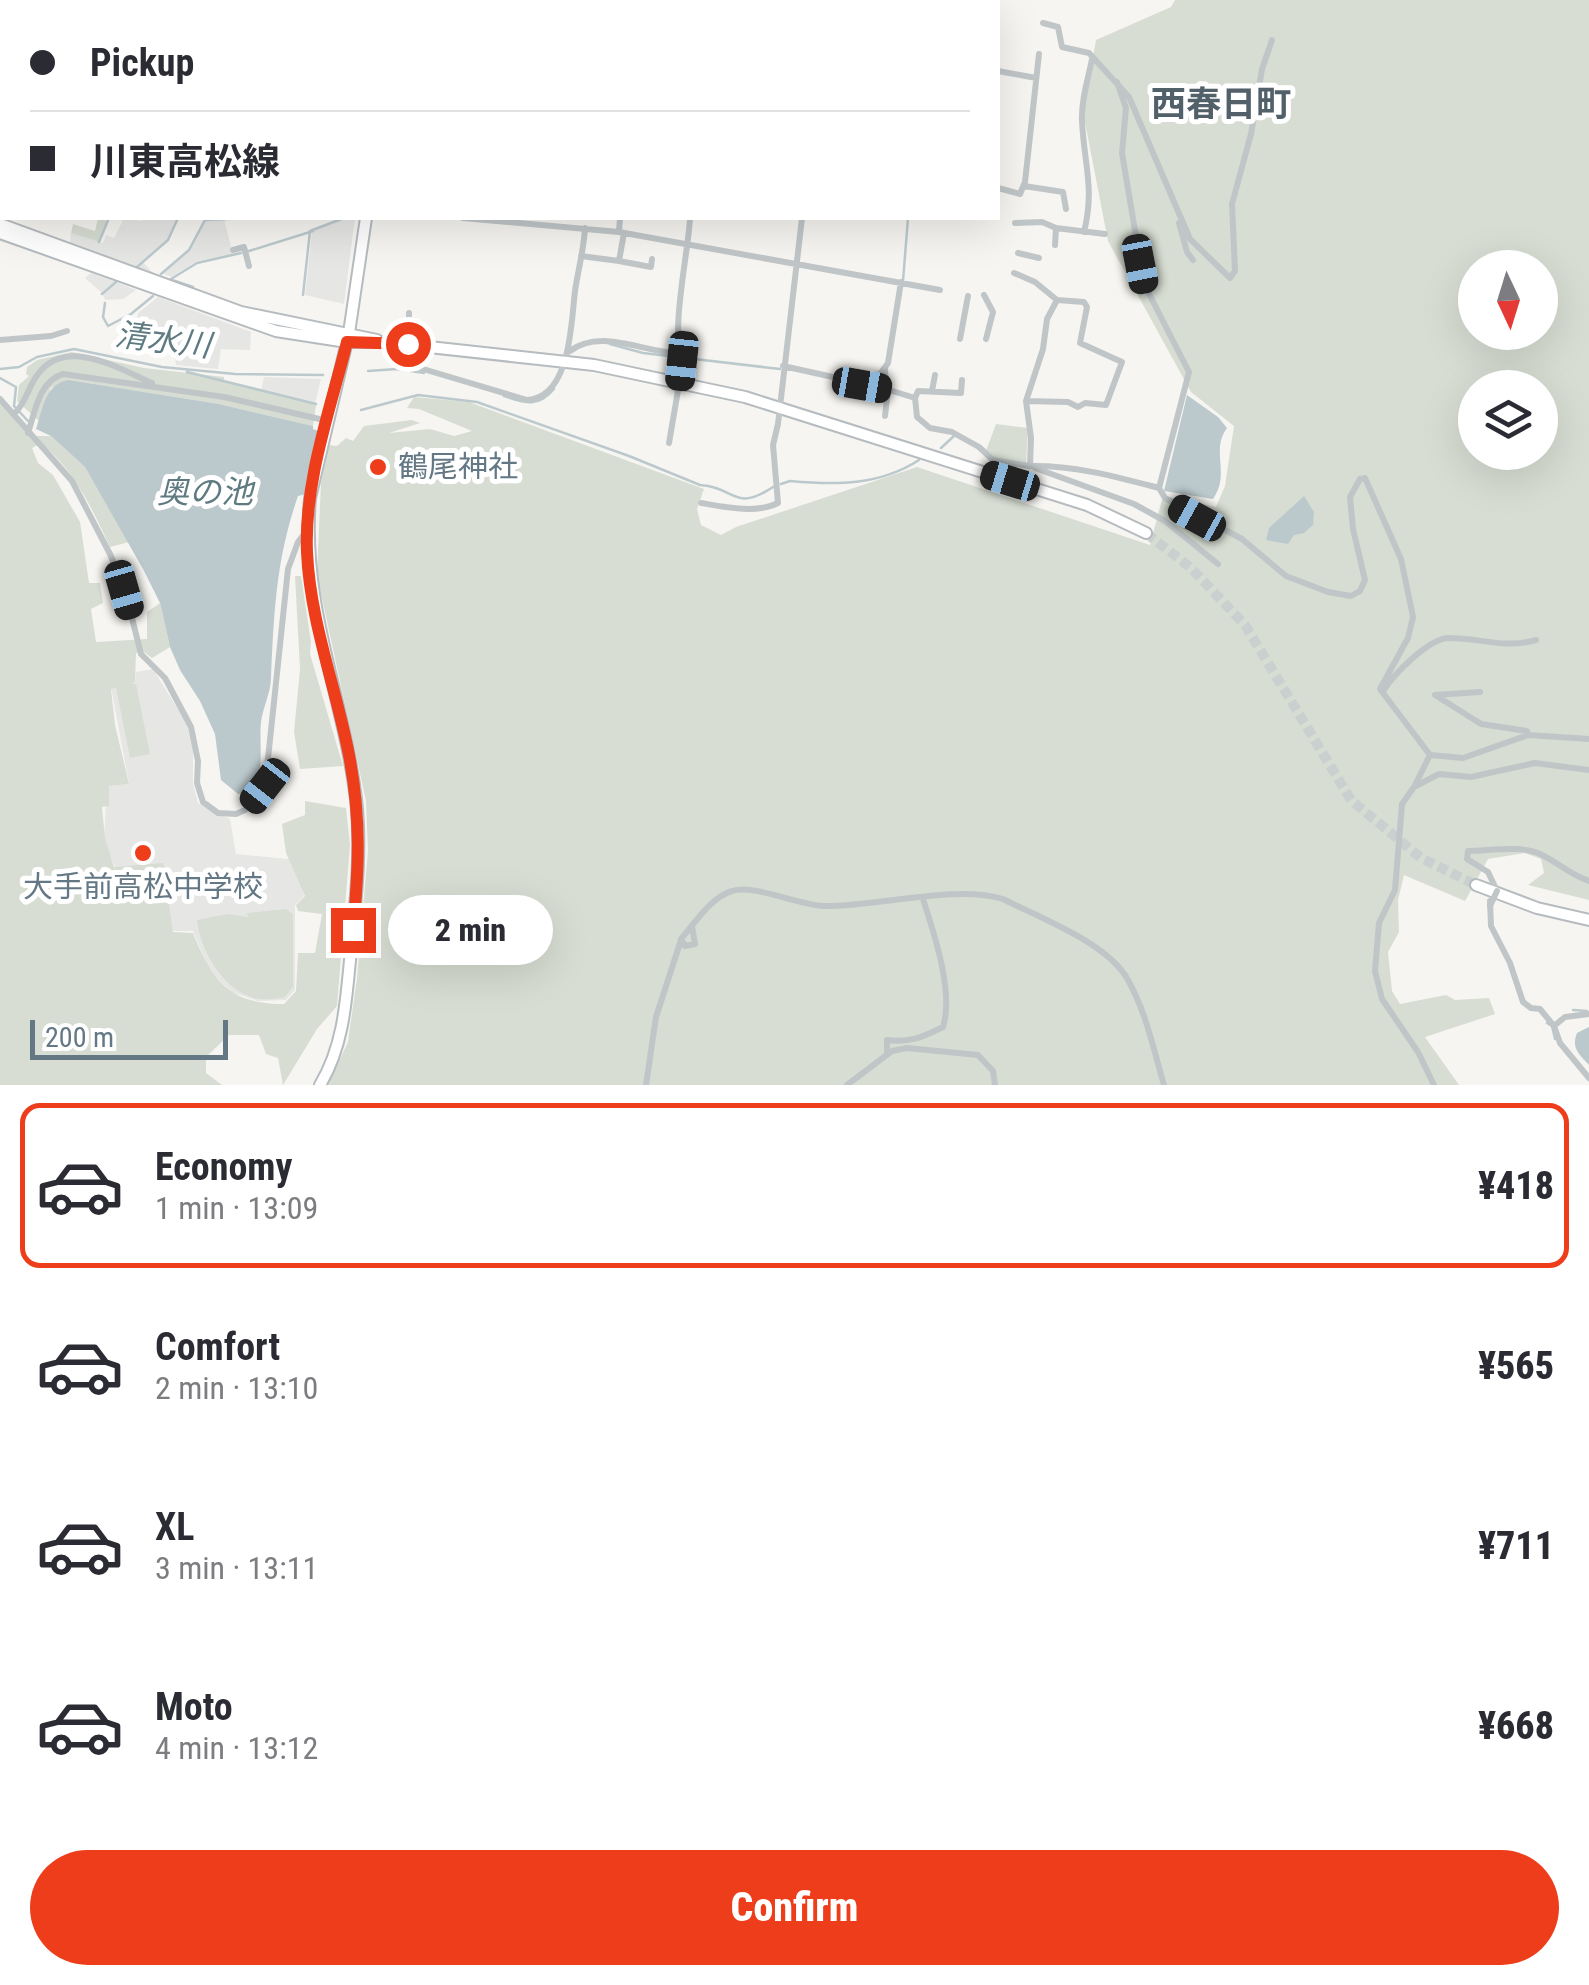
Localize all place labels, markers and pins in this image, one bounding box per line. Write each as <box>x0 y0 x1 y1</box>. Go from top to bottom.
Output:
place label: 鶴尾神社 <box>398 449 518 484</box>
marker: 鶴尾神社 <box>367 456 389 478</box>
marker: 大手前高松中学校 <box>132 842 154 864</box>
place label: 大手前高松中学校 <box>23 869 263 904</box>

